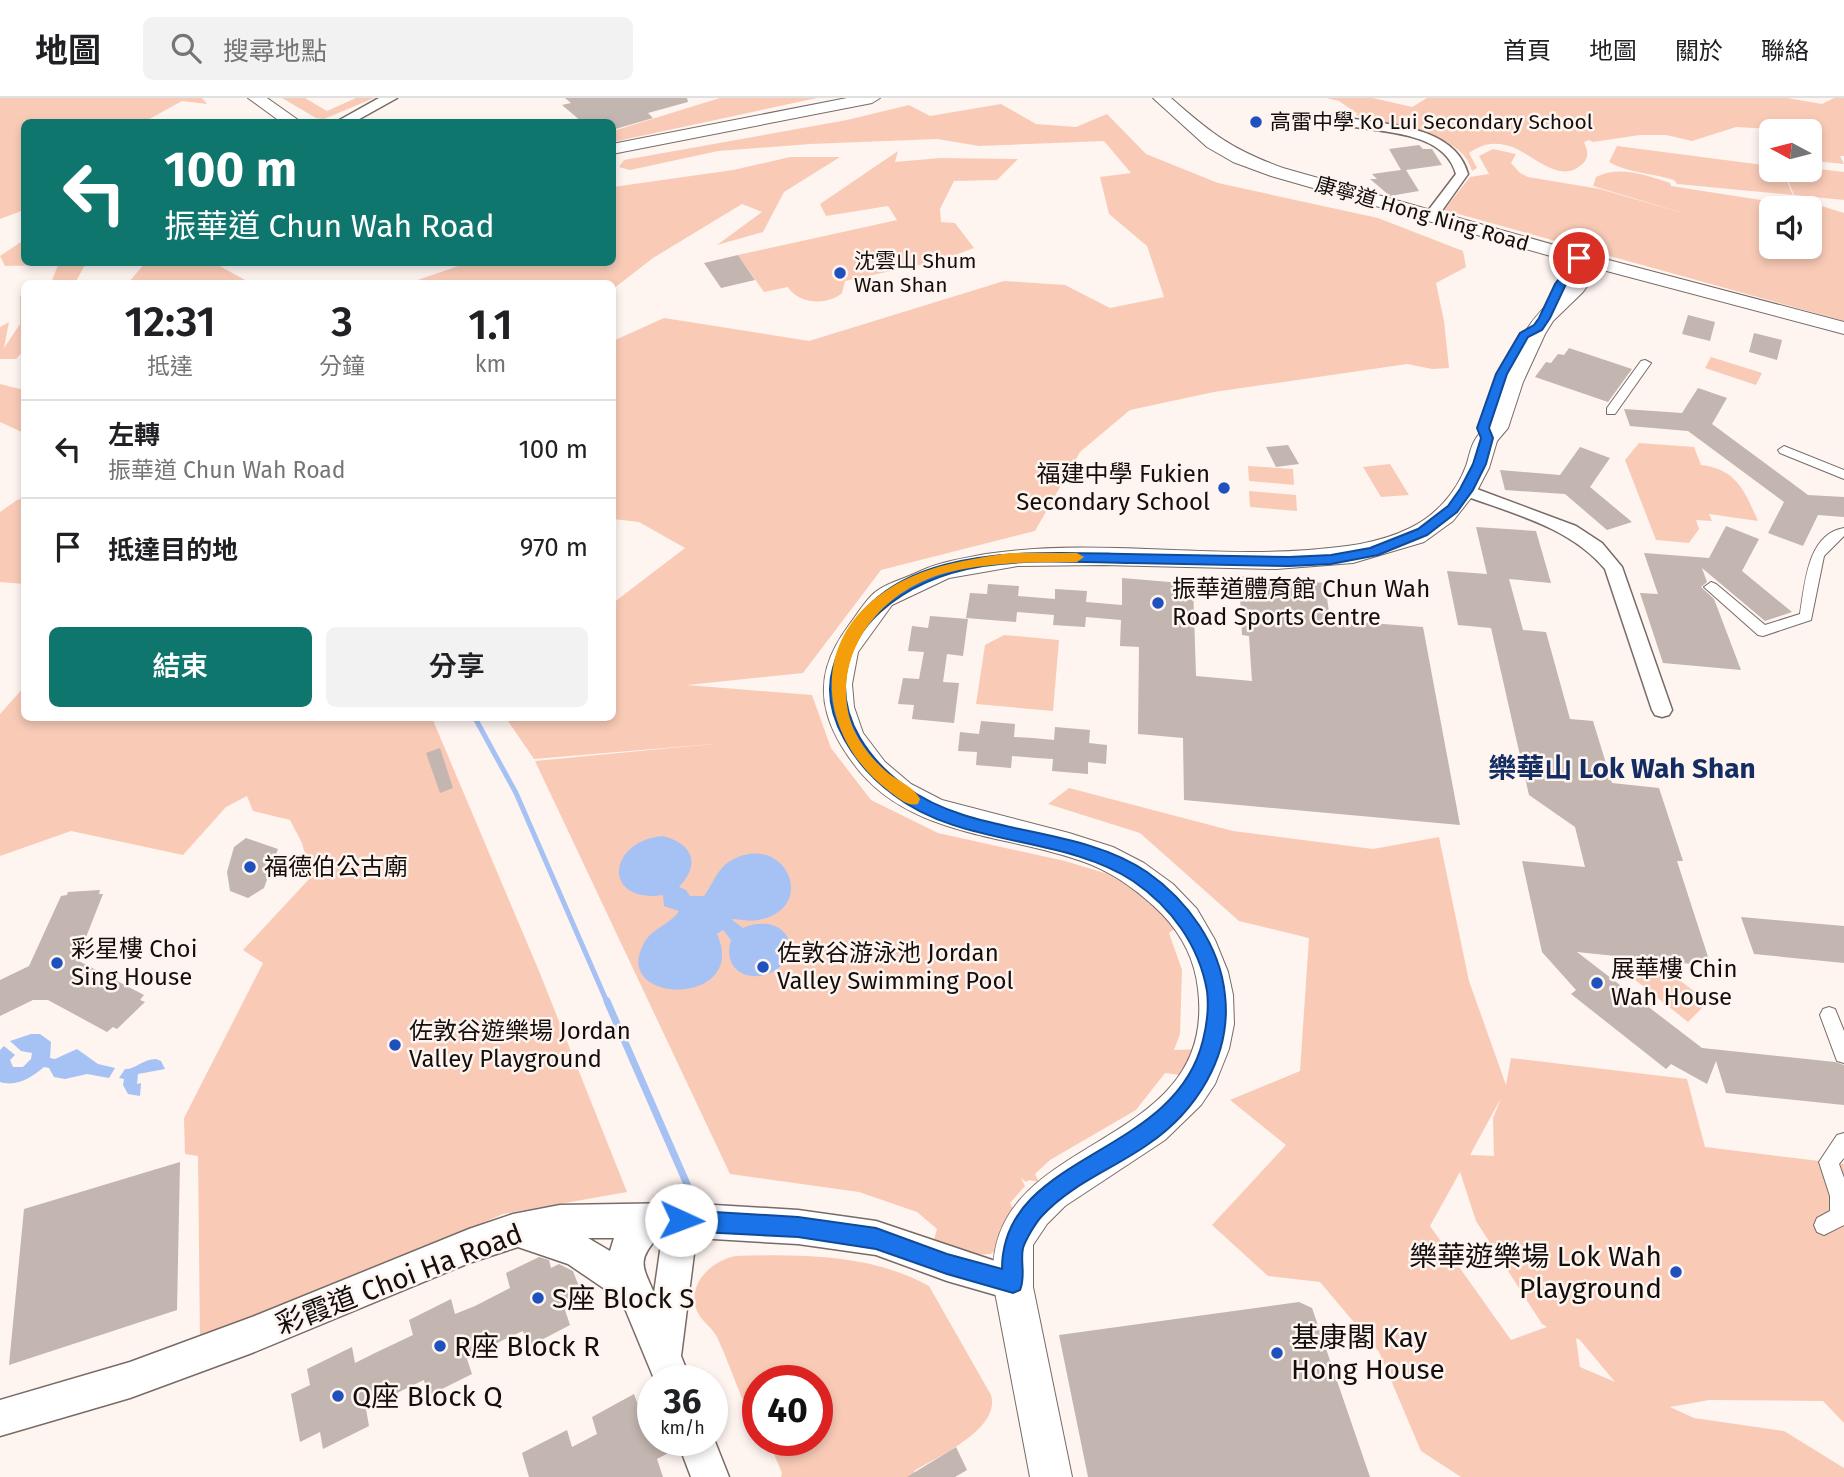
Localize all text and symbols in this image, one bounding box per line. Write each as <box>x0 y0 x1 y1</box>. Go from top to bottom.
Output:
search box <box>143 17 633 80</box>
icon: search <box>167 29 205 67</box>
text: 地圖 <box>35 31 101 71</box>
text: 搜尋地點 <box>223 36 327 67</box>
text: 首頁 <box>1503 37 1551 65</box>
text: 地圖 <box>1589 37 1637 65</box>
text: 關於 <box>1675 37 1723 65</box>
text: 聯絡 <box>1761 37 1809 65</box>
place label: 高雷中學 Ko Lui Secondary School <box>1270 109 1593 135</box>
marker: 高雷中學 Ko Lui Secondary School <box>1248 114 1264 130</box>
north arrow <box>1759 119 1822 182</box>
map controls <box>1759 119 1822 259</box>
text: 100 m <box>164 140 297 199</box>
icon: left <box>49 147 140 238</box>
street label: 康寧道 Hong Ning Road <box>1312 171 1532 257</box>
button: sound <box>1759 196 1822 259</box>
text: 振華道 Chun Wah Road <box>164 207 495 245</box>
pin <box>1549 228 1609 288</box>
icon: arrive <box>1560 239 1598 277</box>
place label: 沈雲山 Shum Wan Shan <box>854 248 977 298</box>
marker: 沈雲山 Shum Wan Shan <box>832 265 848 281</box>
text: 12:31 <box>124 297 216 347</box>
text: 3 <box>331 297 353 347</box>
text: 1.1 <box>468 300 513 350</box>
text: km <box>475 350 506 378</box>
text: 抵達 <box>147 352 193 380</box>
text: 分鐘 <box>319 352 365 380</box>
text: 左轉 <box>108 420 160 451</box>
icon: left <box>49 430 87 468</box>
text: 100 m <box>519 434 588 465</box>
text: 振華道 Chun Wah Road <box>108 456 346 484</box>
place label: 福建中學 Fukien Secondary School <box>1016 460 1210 516</box>
marker: 福建中學 Fukien Secondary School <box>1216 480 1232 496</box>
icon: arrive <box>49 528 87 566</box>
text: 970 m <box>520 532 588 563</box>
text: 抵達目的地 <box>108 535 238 566</box>
place label: 振華道體育館 Chun Wah Road Sports Centre <box>1172 575 1430 631</box>
marker: 振華道體育館 Chun Wah Road Sports Centre <box>1150 595 1166 611</box>
button: 結束 <box>49 627 312 707</box>
button: 分享 <box>326 627 588 707</box>
district label: 樂華山 Lok Wah Shan <box>1488 752 1756 785</box>
place label: 福德伯公古廟 <box>264 853 408 881</box>
marker: 福德伯公古廟 <box>242 859 258 875</box>
place label: 彩星樓 Choi Sing House <box>71 935 197 991</box>
place label: 佐敦谷游泳池 Jordan Valley Swimming Pool <box>777 939 1013 995</box>
marker: 彩星樓 Choi Sing House <box>49 955 65 971</box>
place label: 展華樓 Chin Wah House <box>1611 955 1737 1011</box>
marker: 佐敦谷游泳池 Jordan Valley Swimming Pool <box>755 959 771 975</box>
marker: 展華樓 Chin Wah House <box>1589 975 1605 991</box>
place label: 佐敦谷遊樂場 Jordan Valley Playground <box>409 1017 631 1073</box>
marker: 佐敦谷遊樂場 Jordan Valley Playground <box>387 1037 403 1053</box>
position arrow <box>644 1183 718 1257</box>
street label: 彩霞道 Choi Ha Road <box>271 1217 527 1341</box>
place label: 樂華遊樂場 Lok Wah Playground <box>1409 1240 1662 1305</box>
marker: 樂華遊樂場 Lok Wah Playground <box>1668 1264 1684 1280</box>
place label: S座 Block S <box>552 1282 695 1315</box>
marker: S座 Block S <box>530 1290 546 1306</box>
place label: 基康閣 Kay Hong House <box>1291 1321 1445 1386</box>
place label: R座 Block R <box>454 1330 600 1363</box>
marker: R座 Block R <box>432 1338 448 1354</box>
marker: 基康閣 Kay Hong House <box>1269 1345 1285 1361</box>
speed limit sign: 40 <box>742 1365 833 1456</box>
place label: Q座 Block Q <box>352 1380 503 1413</box>
text: 36 <box>664 1380 701 1422</box>
marker: Q座 Block Q <box>330 1388 346 1404</box>
text: km/h <box>660 1417 705 1439</box>

